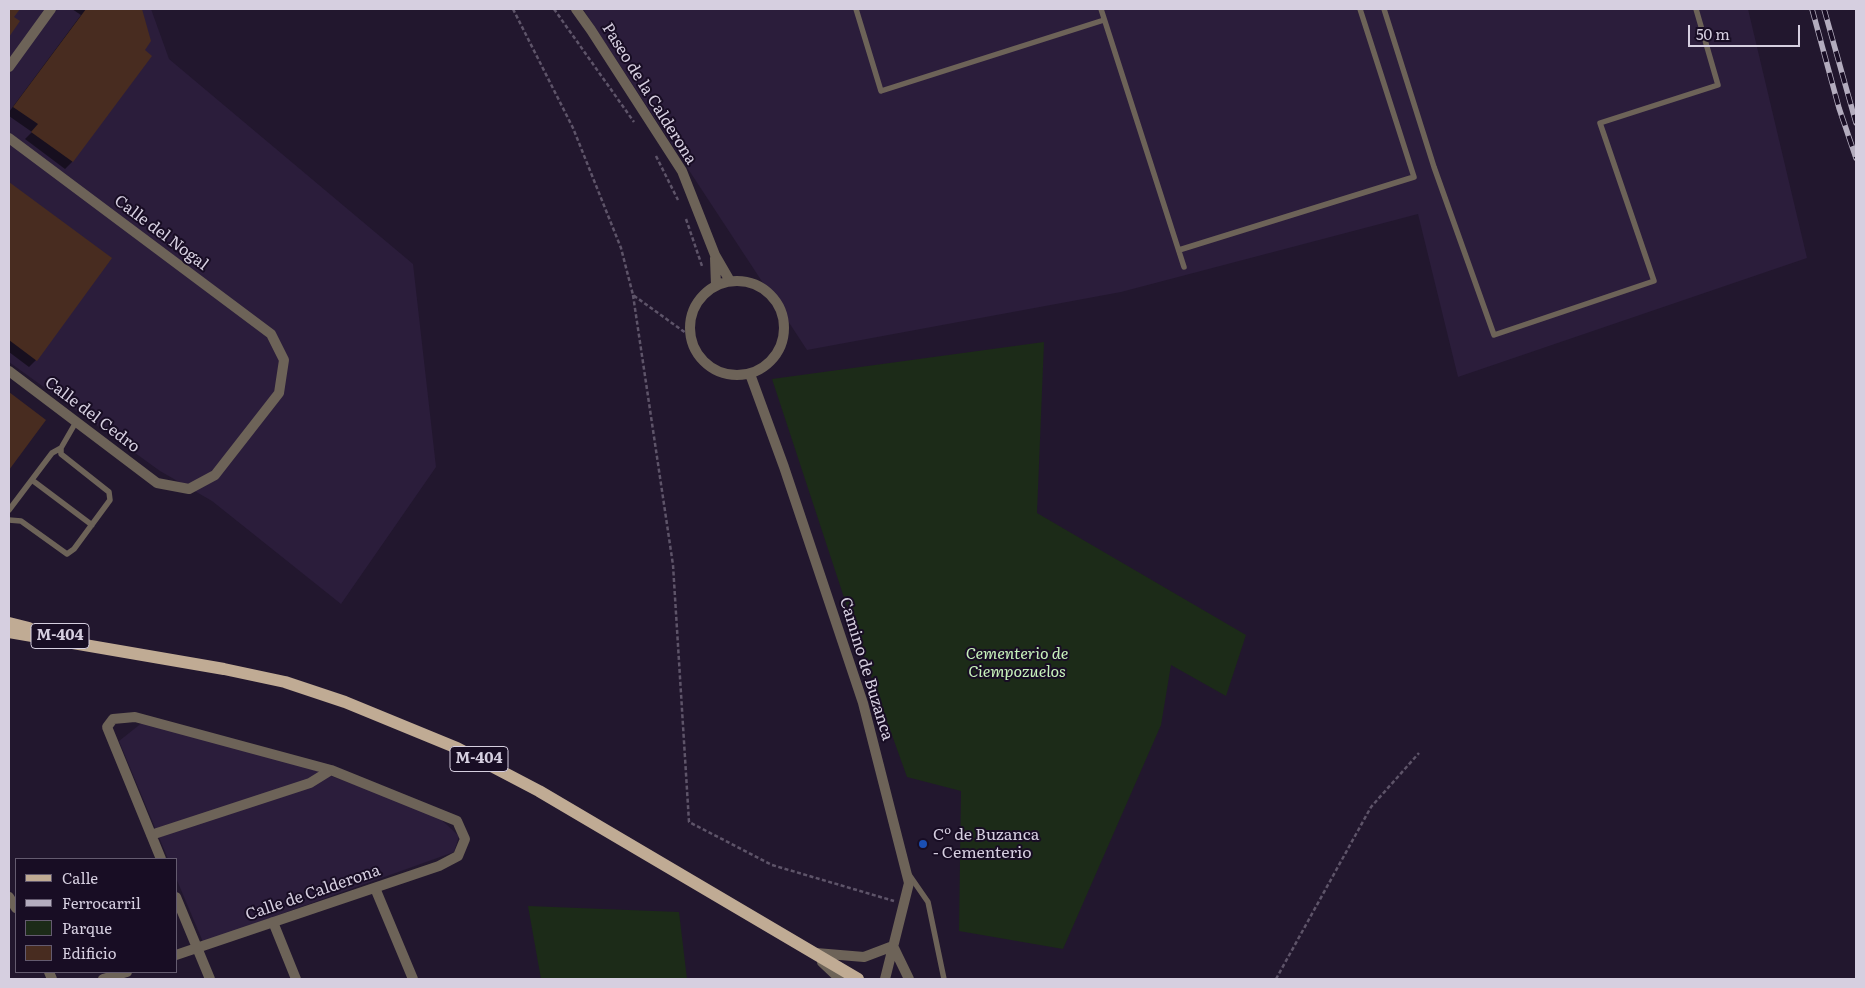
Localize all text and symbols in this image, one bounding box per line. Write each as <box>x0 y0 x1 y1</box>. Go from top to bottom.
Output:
scale bar <box>1690 15 1802 47</box>
street label: Paseo de la Calderona <box>598 20 700 168</box>
text: 50 m <box>1696 22 1730 45</box>
street label: Calle del Nogal <box>110 191 212 275</box>
street label: Calle del Cedro <box>41 373 143 457</box>
street label: Camino de Buzanca <box>835 595 897 743</box>
road number: M-404 <box>31 624 89 648</box>
park label: Cementerio de Ciempozuelos <box>966 644 1068 682</box>
road number: M-404 <box>450 746 508 772</box>
place label: Cº de Buzanca - Cementerio <box>933 825 1039 863</box>
marker: Cº de Buzanca - Cementerio <box>917 838 929 850</box>
legend <box>15 858 178 973</box>
street label: Calle de Calderona <box>243 861 383 925</box>
text: Calle <box>62 866 98 889</box>
text: Ferrocarril <box>62 891 141 914</box>
text: Parque <box>62 916 112 939</box>
text: Edificio <box>62 941 117 964</box>

